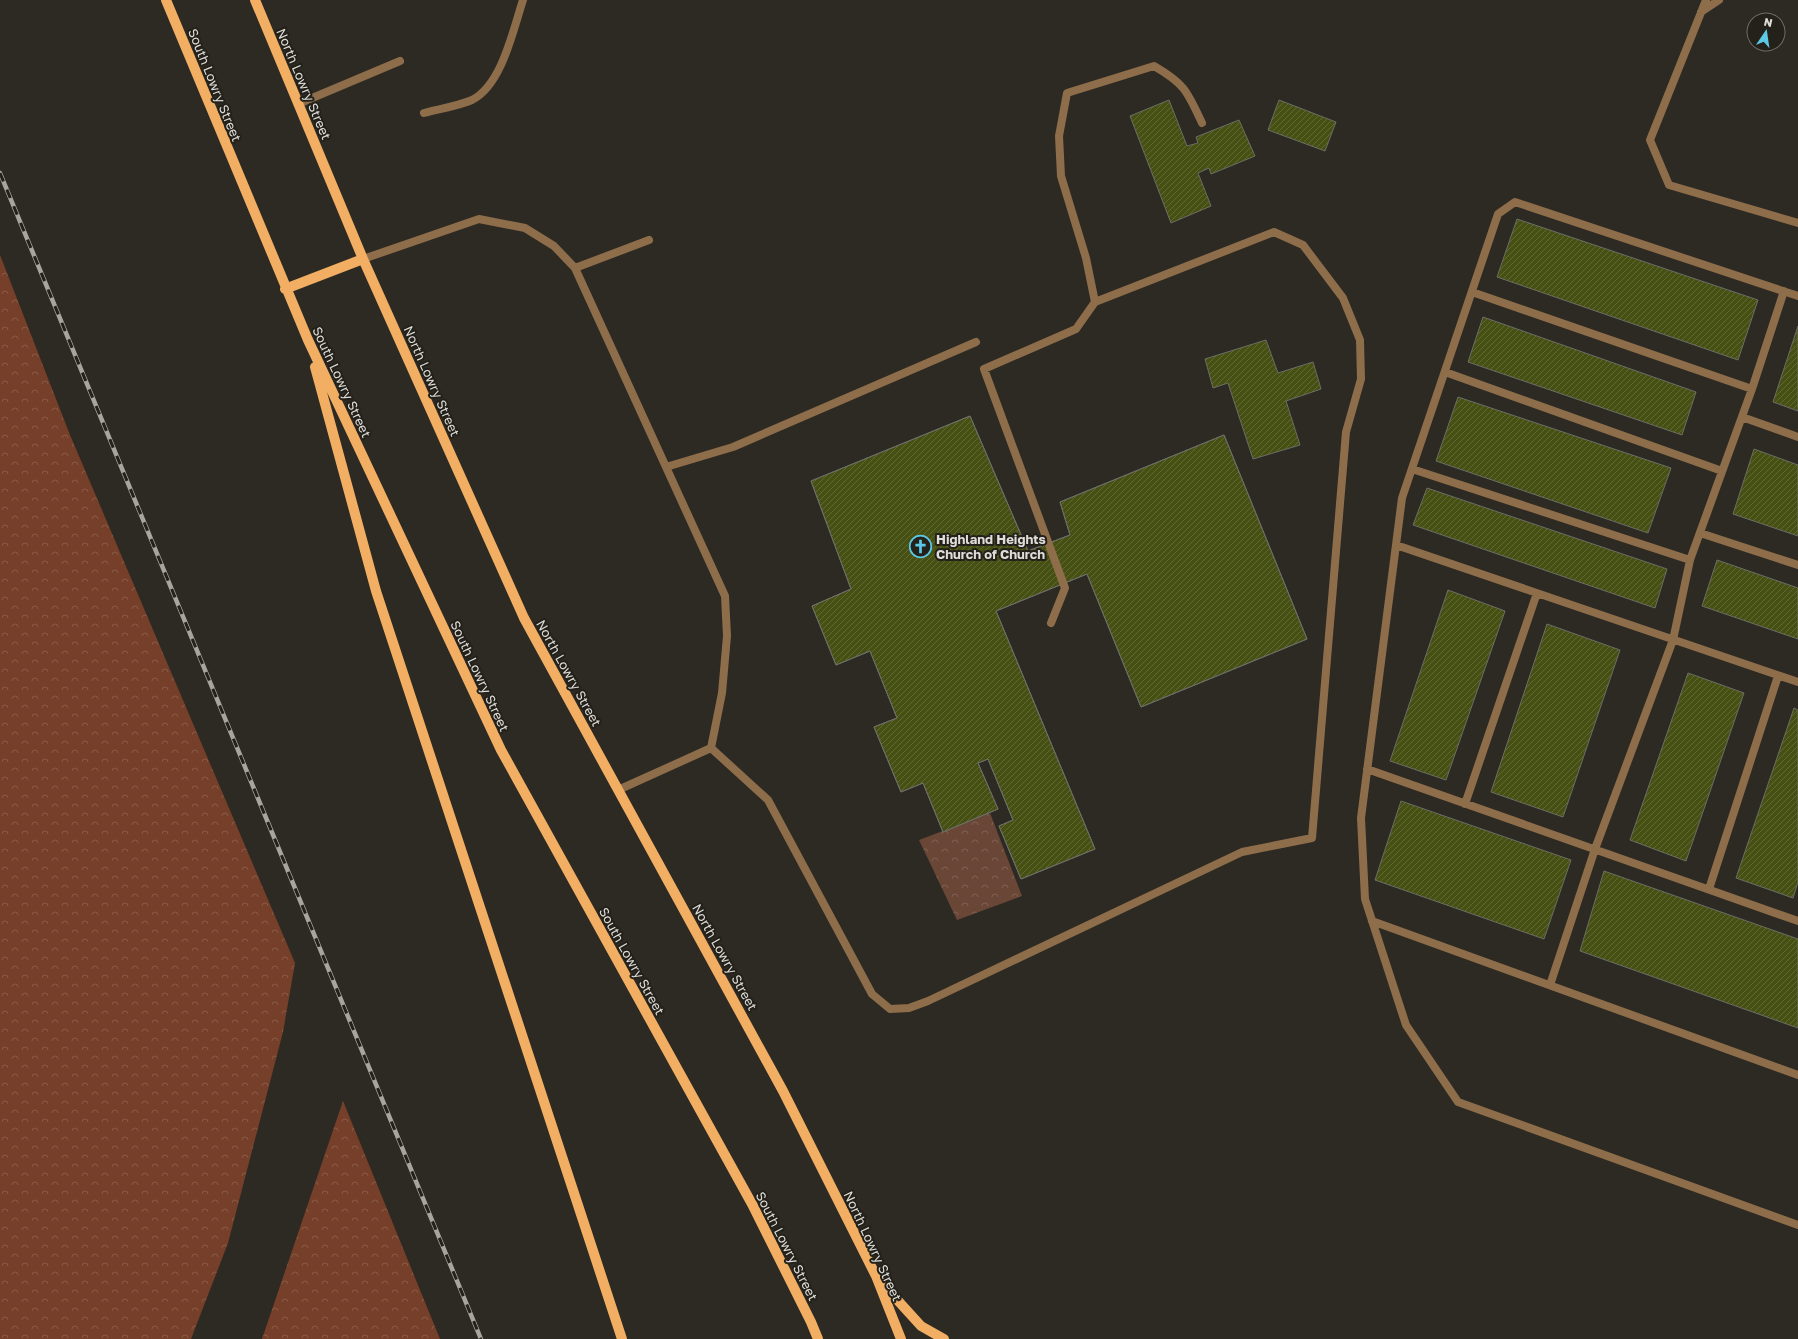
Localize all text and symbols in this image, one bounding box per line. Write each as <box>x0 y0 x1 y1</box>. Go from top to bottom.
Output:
north arrow <box>1746 12 1786 52</box>
text: N <box>1763 14 1774 29</box>
street label: South Lowry Street <box>185 26 245 144</box>
street label: North Lowry Street <box>273 26 335 142</box>
street label: North Lowry Street <box>400 323 464 439</box>
street label: South Lowry Street <box>309 324 375 440</box>
place label: Highland Heights Church of Church <box>936 531 1046 562</box>
church icon: Highland Heights Church of Church <box>908 533 934 559</box>
street label: North Lowry Street <box>533 617 605 729</box>
street label: South Lowry Street <box>447 618 513 734</box>
street label: North Lowry Street <box>689 901 761 1013</box>
street label: South Lowry Street <box>596 904 668 1018</box>
street label: South Lowry Street <box>753 1189 821 1303</box>
street label: North Lowry Street <box>841 1189 905 1303</box>

